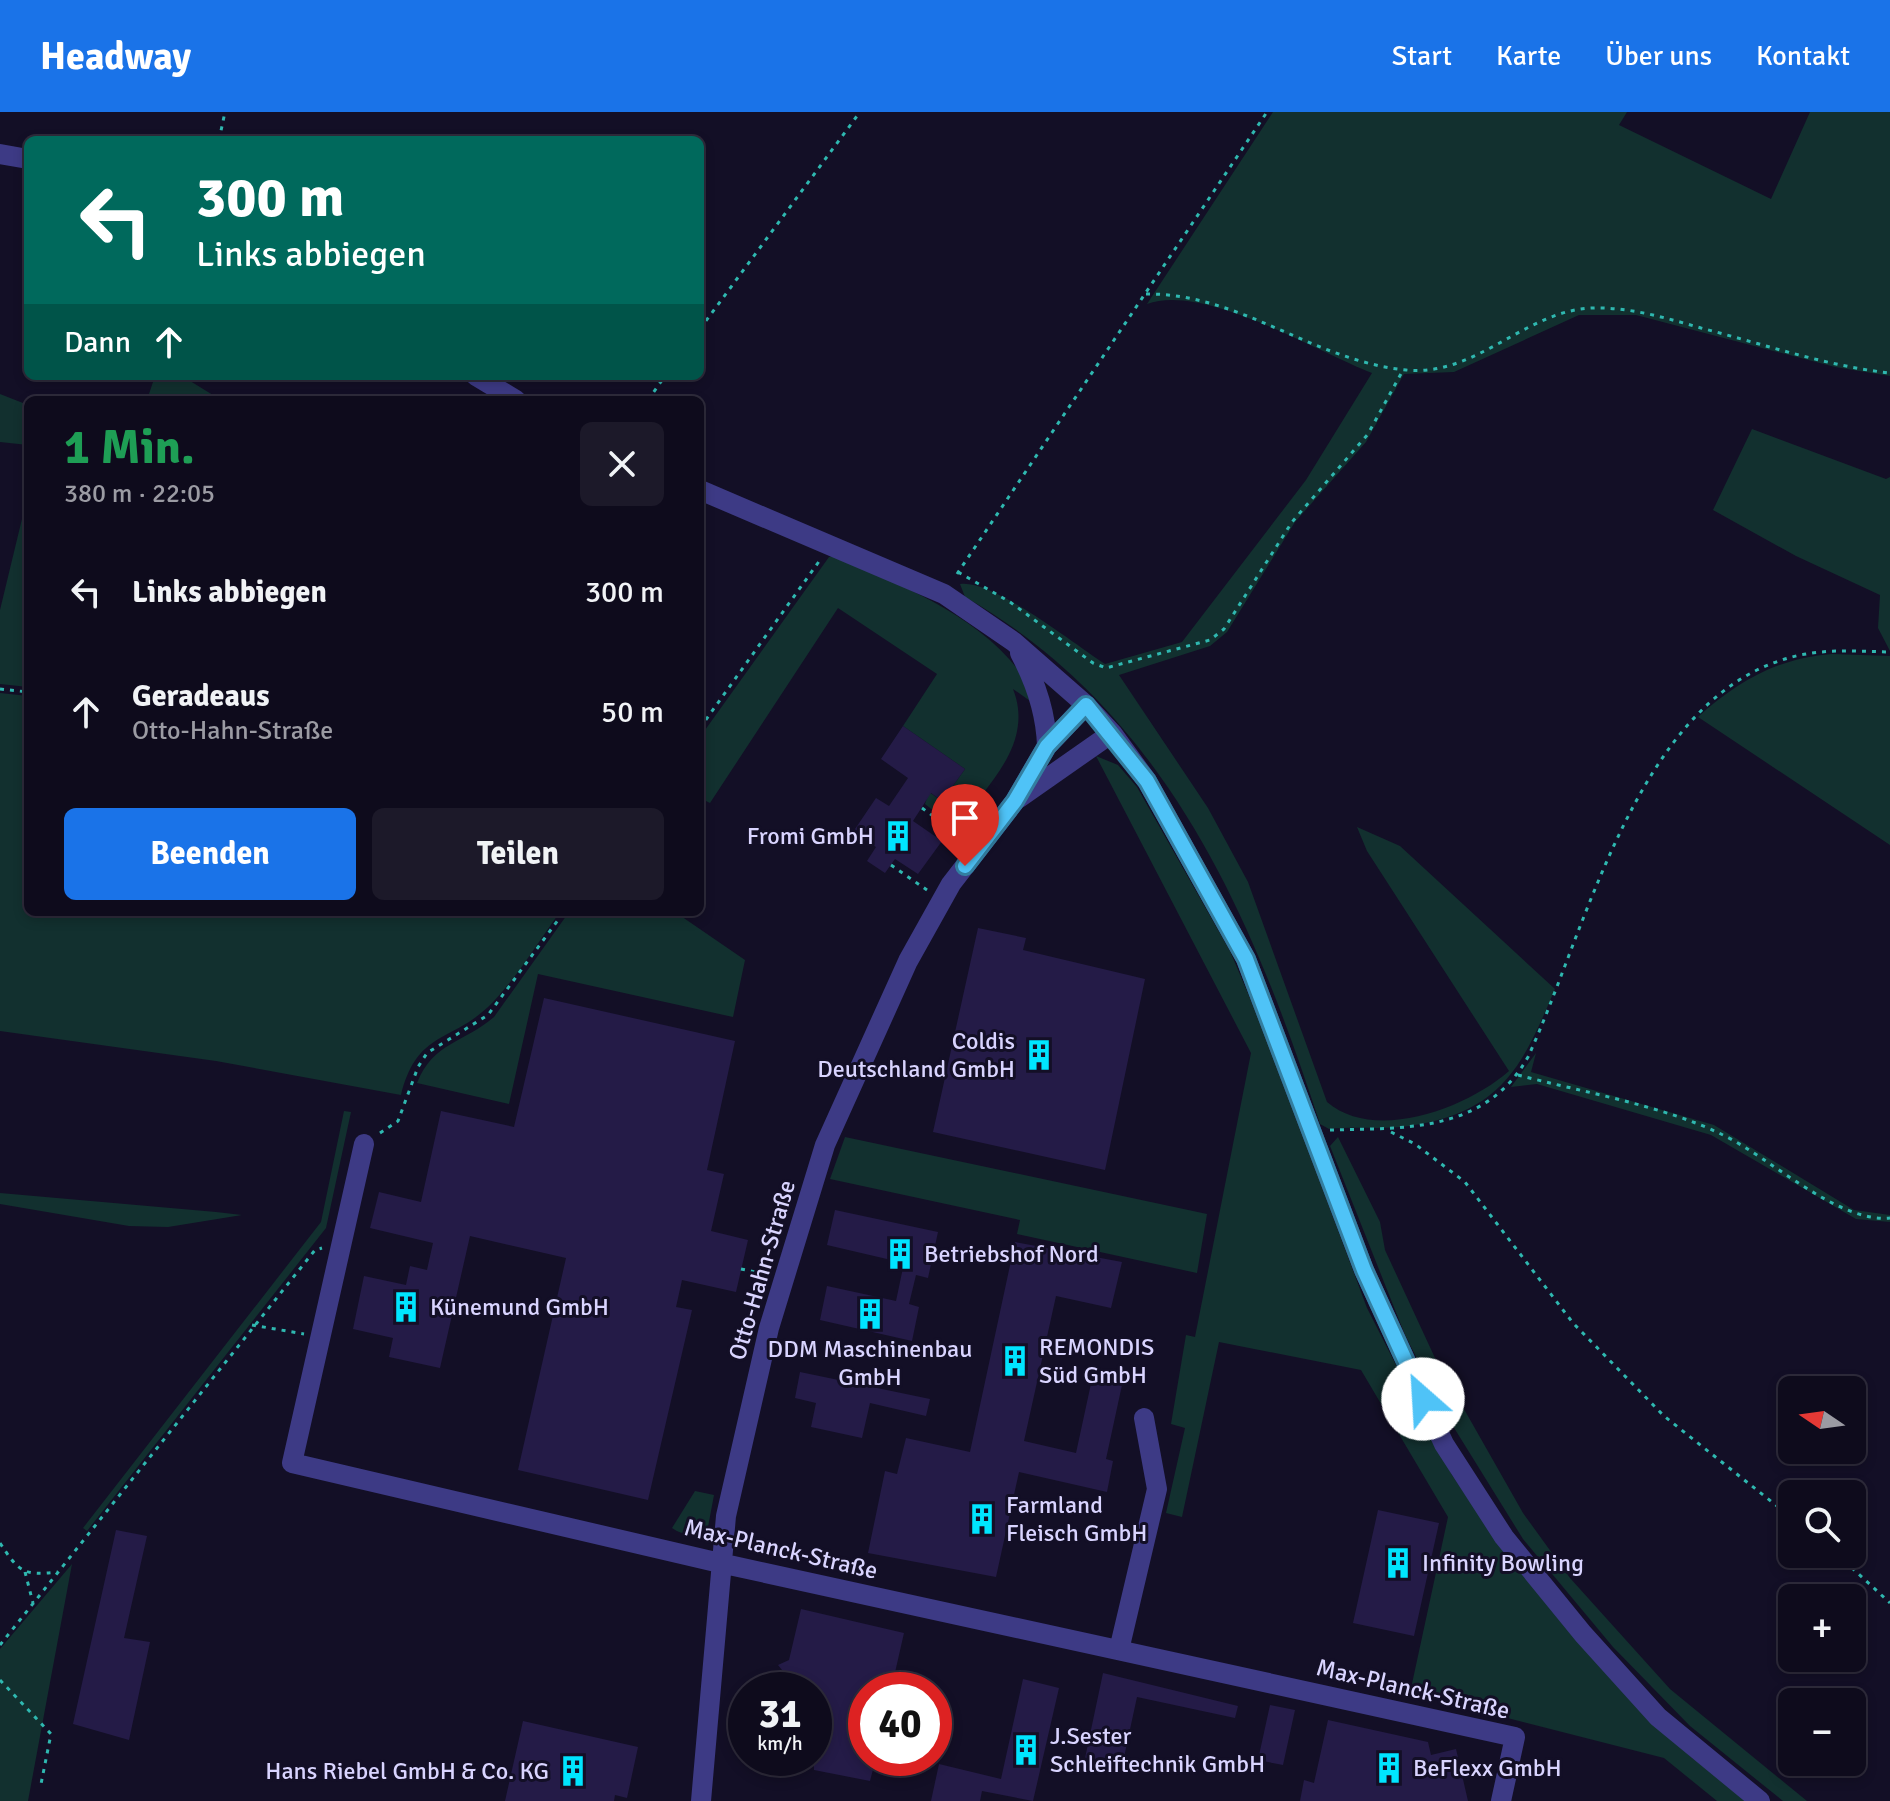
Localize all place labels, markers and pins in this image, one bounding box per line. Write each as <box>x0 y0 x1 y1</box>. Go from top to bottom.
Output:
pin <box>931 784 999 866</box>
building icon: Fromi GmbH <box>881 819 915 853</box>
place label: Fromi GmbH <box>747 821 874 851</box>
place label: Coldis Deutschland GmbH <box>817 1026 1015 1084</box>
building icon: Coldis Deutschland GmbH <box>1022 1038 1056 1072</box>
building icon: Betriebshof Nord <box>883 1237 917 1271</box>
place label: Betriebshof Nord <box>924 1239 1099 1269</box>
building icon: Künemund GmbH <box>389 1290 423 1324</box>
place label: Künemund GmbH <box>430 1292 609 1322</box>
building icon: DDM Maschinenbau GmbH <box>853 1297 887 1331</box>
place label: REMONDIS Süd GmbH <box>1039 1332 1154 1390</box>
place label: DDM Maschinenbau GmbH <box>768 1334 972 1392</box>
building icon: REMONDIS Süd GmbH <box>998 1344 1032 1378</box>
place label: Farmland Fleisch GmbH <box>1006 1490 1147 1548</box>
building icon: Farmland Fleisch GmbH <box>965 1502 999 1536</box>
building icon: Infinity Bowling <box>1381 1546 1415 1580</box>
place label: Infinity Bowling <box>1422 1548 1584 1578</box>
place label: J.Sester Schleiftechnik GmbH <box>1050 1721 1265 1779</box>
building icon: J.Sester Schleiftechnik GmbH <box>1009 1733 1043 1767</box>
building icon: BeFlexx GmbH <box>1372 1751 1406 1785</box>
place label: BeFlexx GmbH <box>1413 1753 1562 1783</box>
building icon: Hans Riebel GmbH & Co. KG <box>556 1754 590 1788</box>
place label: Hans Riebel GmbH & Co. KG <box>265 1756 549 1786</box>

